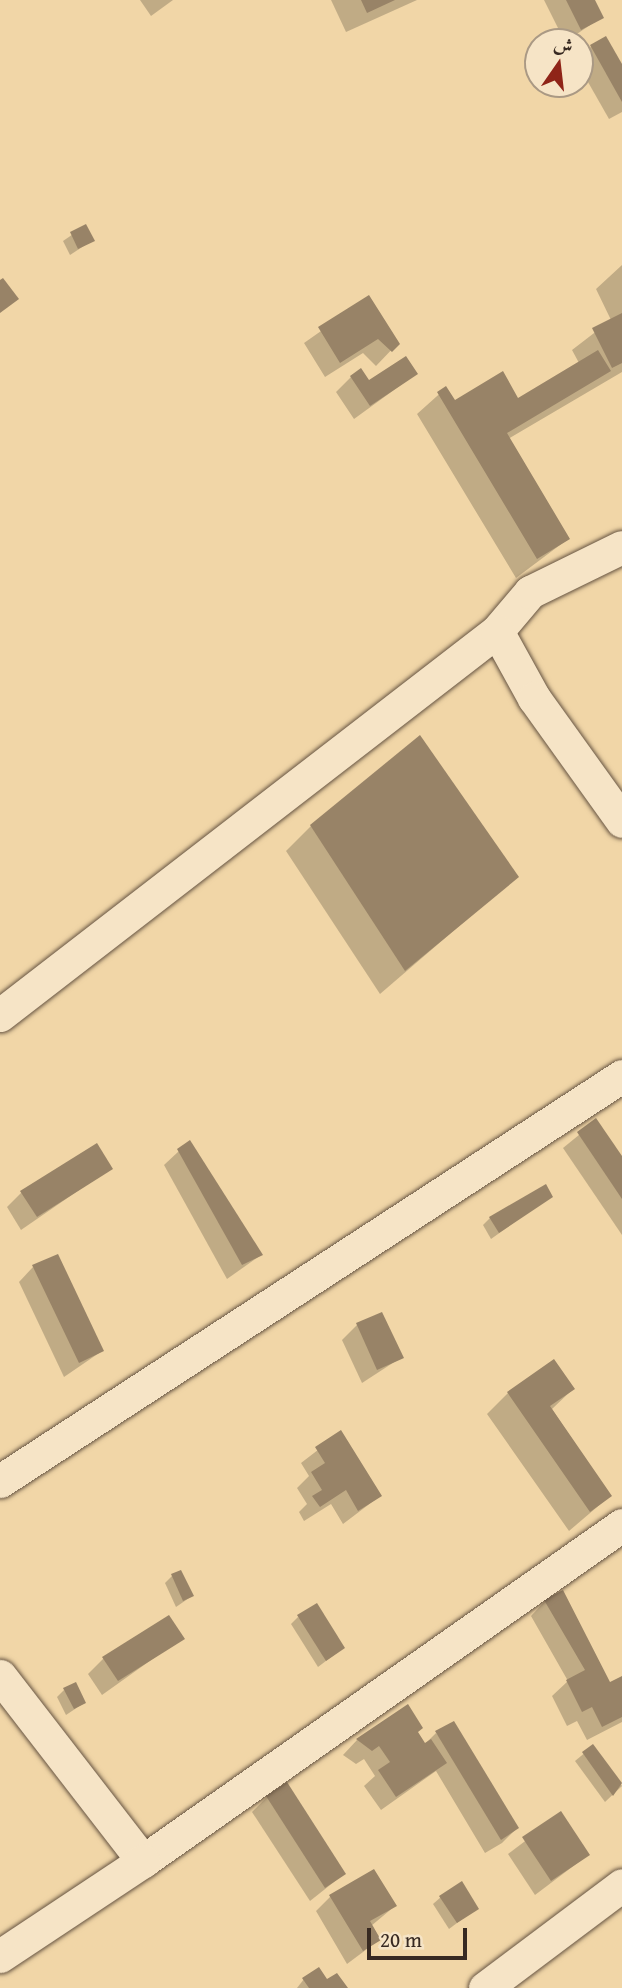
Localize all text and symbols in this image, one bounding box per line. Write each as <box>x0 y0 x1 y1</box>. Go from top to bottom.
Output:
north arrow <box>524 28 594 98</box>
text: ش <box>551 29 576 60</box>
scale bar <box>370 1914 470 1958</box>
text: 20 m <box>380 1924 422 1955</box>

